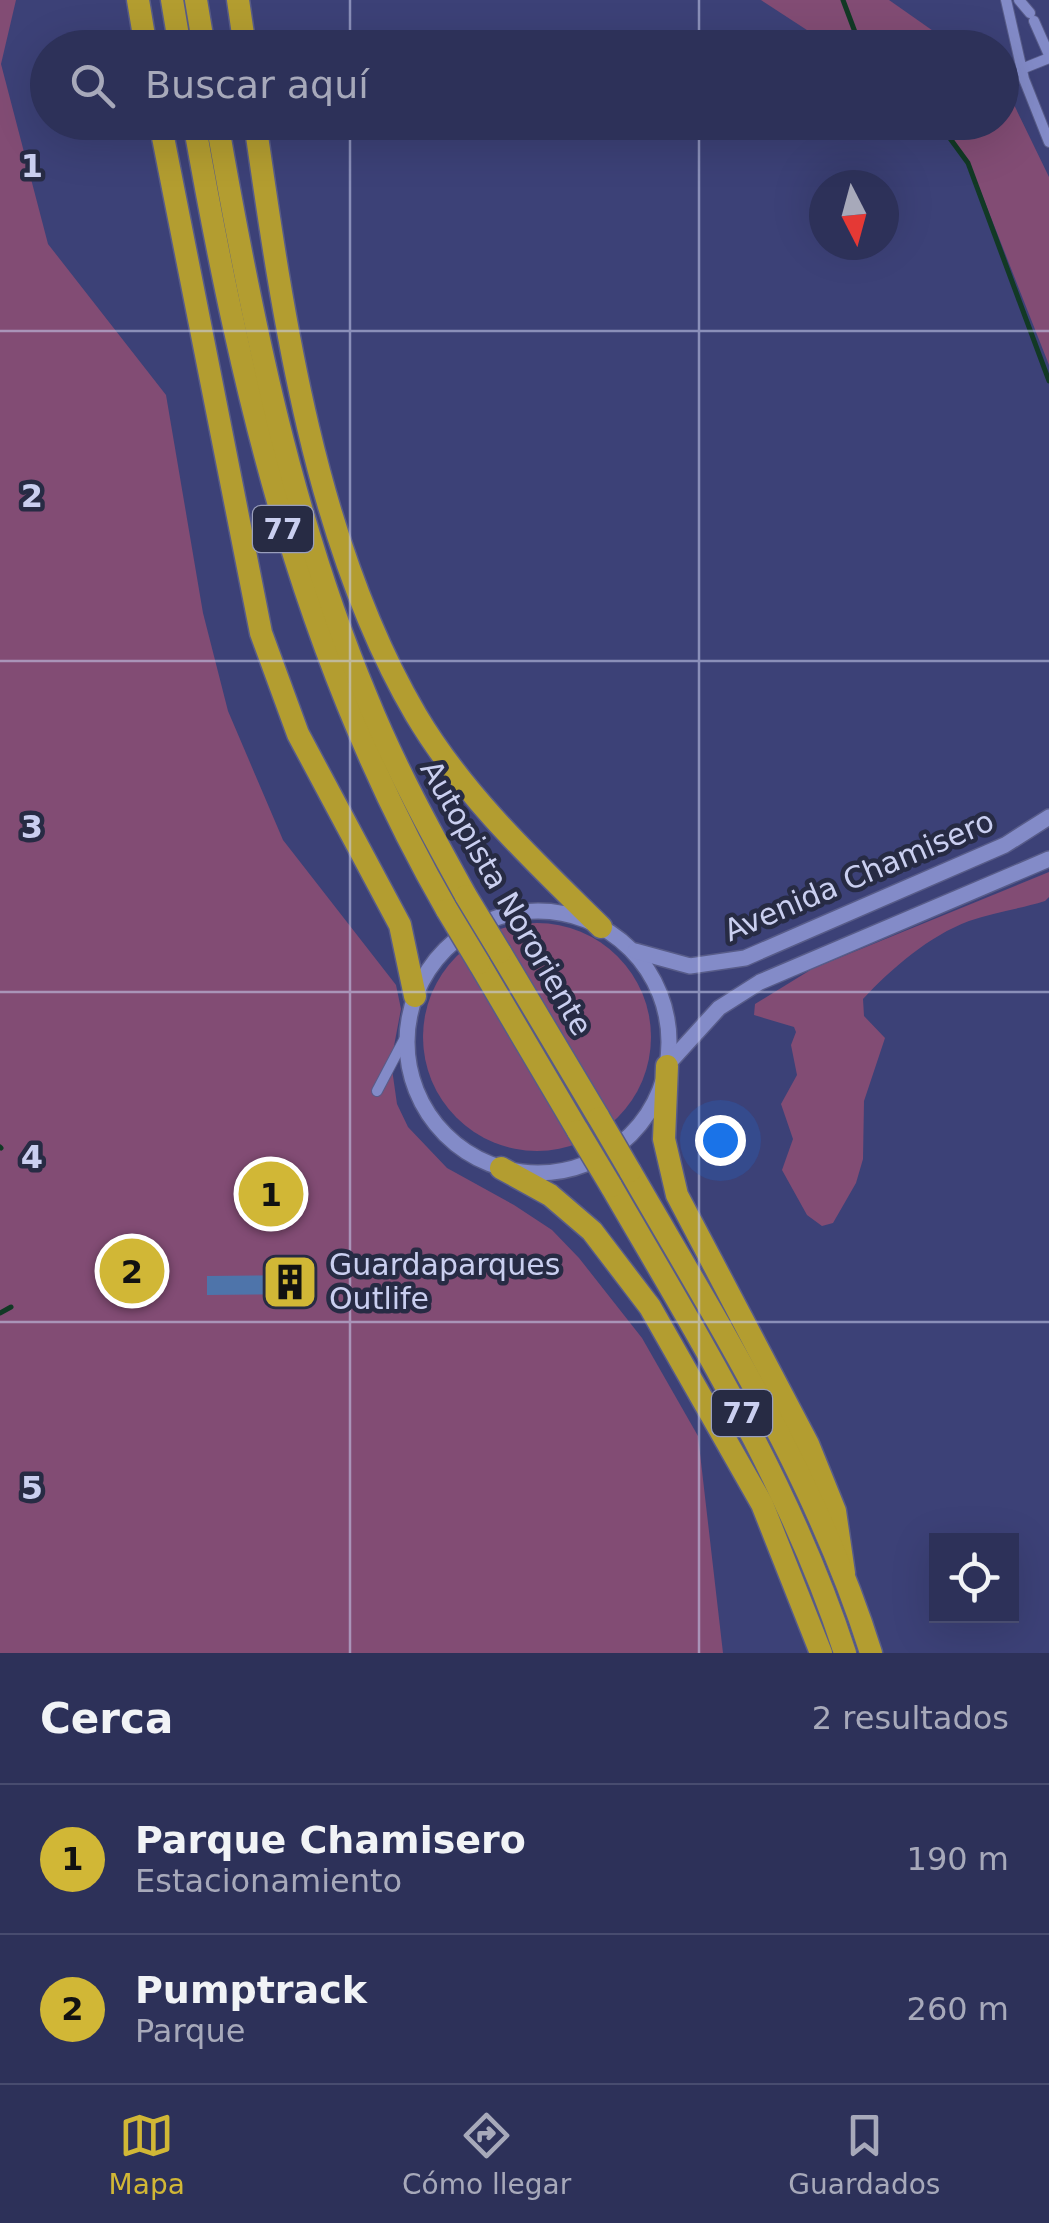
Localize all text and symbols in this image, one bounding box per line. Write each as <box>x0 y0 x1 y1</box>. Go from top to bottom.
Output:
search box <box>30 30 1019 140</box>
icon: search <box>65 58 120 113</box>
text: Buscar aquí <box>145 63 369 107</box>
text: 1 <box>21 147 43 185</box>
north arrow <box>809 170 899 260</box>
text: 2 <box>21 477 43 515</box>
road number: 77 <box>253 506 313 552</box>
street label: Autopista Nororiente <box>413 754 599 1041</box>
street label: Avenida Chamisero <box>719 803 999 948</box>
text: 3 <box>21 808 43 846</box>
your location <box>695 1115 746 1166</box>
text: 4 <box>21 1138 43 1176</box>
pin: 1 <box>238 1156 304 1232</box>
pin: 2 <box>100 1234 164 1308</box>
place label: Guardaparques Outlife <box>329 1247 560 1316</box>
building icon: Guardaparques Outlife <box>260 1252 320 1312</box>
road number: 77 <box>712 1390 772 1436</box>
text: 5 <box>21 1469 43 1507</box>
map controls <box>929 1533 1019 1623</box>
button: locate <box>929 1533 1019 1623</box>
text: Cerca <box>40 1694 173 1743</box>
text: 2 resultados <box>812 1699 1009 1737</box>
text: Parque Chamisero <box>135 1818 526 1862</box>
text: 1 <box>61 1840 84 1878</box>
text: 190 m <box>907 1840 1009 1878</box>
text: Estacionamiento <box>135 1862 402 1900</box>
text: Pumptrack <box>135 1968 367 2012</box>
text: 2 <box>61 1990 84 2028</box>
text: 260 m <box>907 1990 1009 2028</box>
text: Parque <box>135 2012 245 2050</box>
tab: Mapa <box>109 2108 185 2201</box>
tab: Cómo llegar <box>402 2108 571 2201</box>
tab: Guardados <box>788 2108 940 2201</box>

